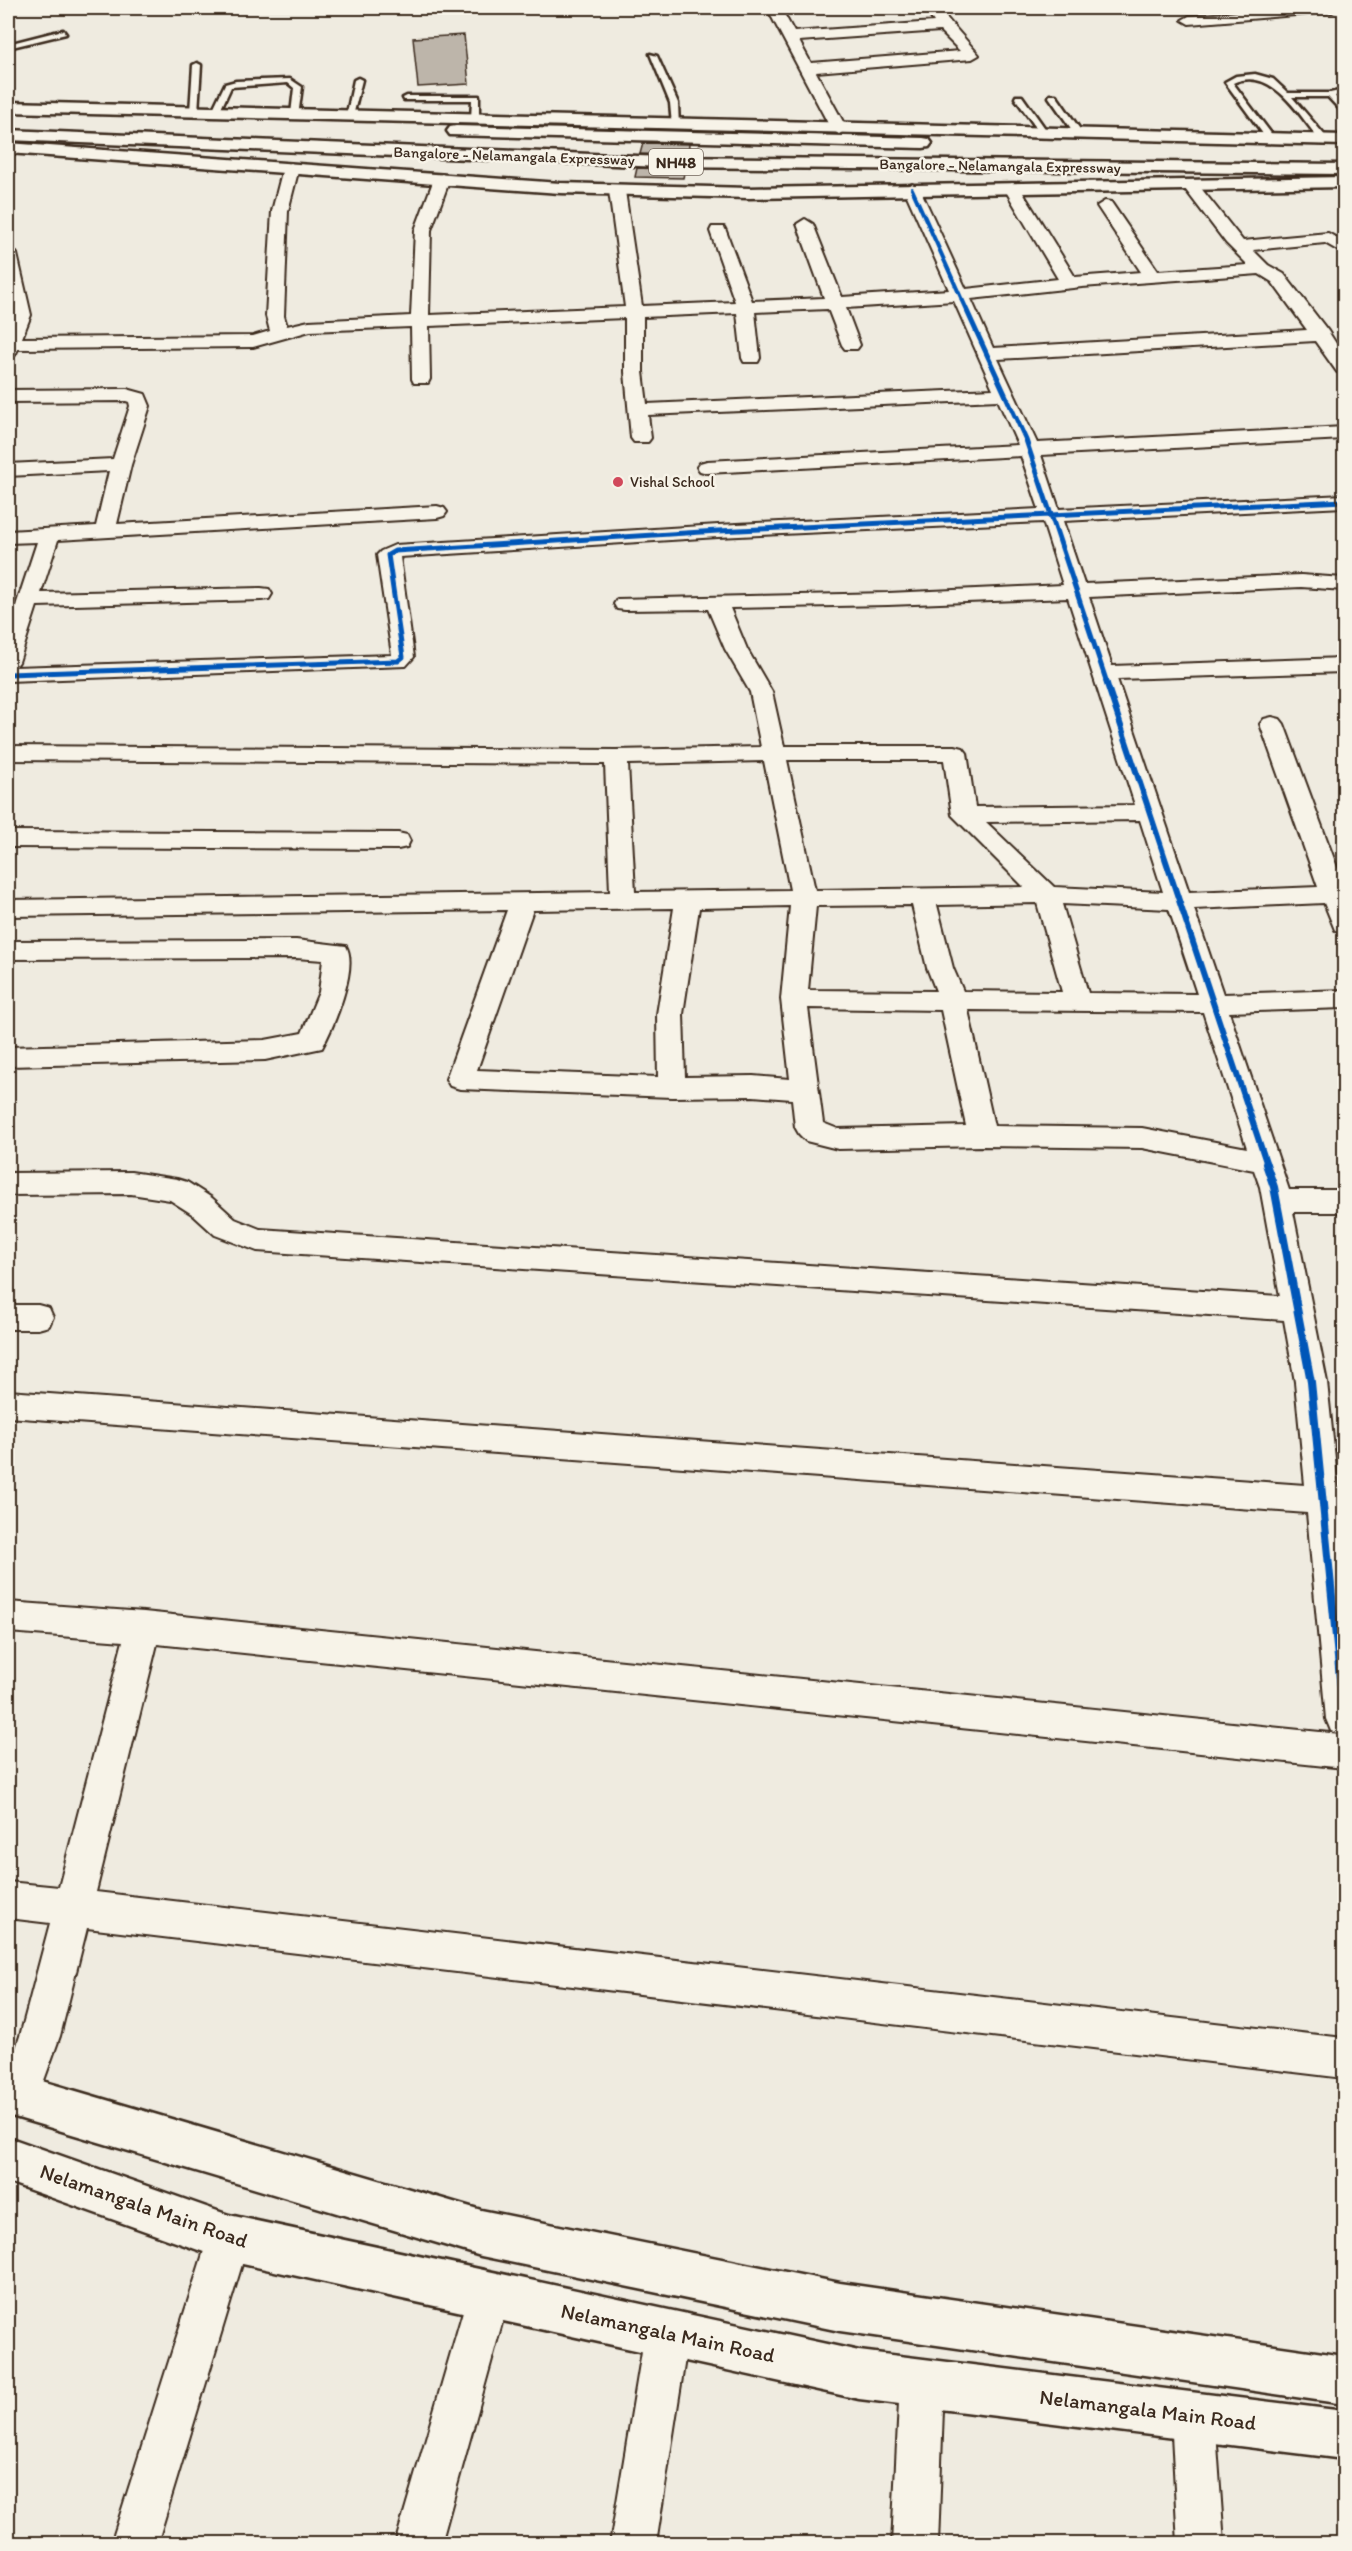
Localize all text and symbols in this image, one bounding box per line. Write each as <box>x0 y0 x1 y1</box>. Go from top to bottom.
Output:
street label: Bangalore - Nelamangala Expressway <box>393 143 635 169</box>
road number: NH48 <box>649 149 703 175</box>
street label: Bangalore - Nelamangala Expressway <box>879 155 1121 177</box>
place label: Vishal School <box>630 473 715 491</box>
marker: Vishal School <box>611 475 625 489</box>
street label: Nelamangala Main Road <box>37 2158 252 2253</box>
street label: Nelamangala Main Road <box>559 2298 778 2368</box>
street label: Nelamangala Main Road <box>1038 2384 1258 2435</box>

